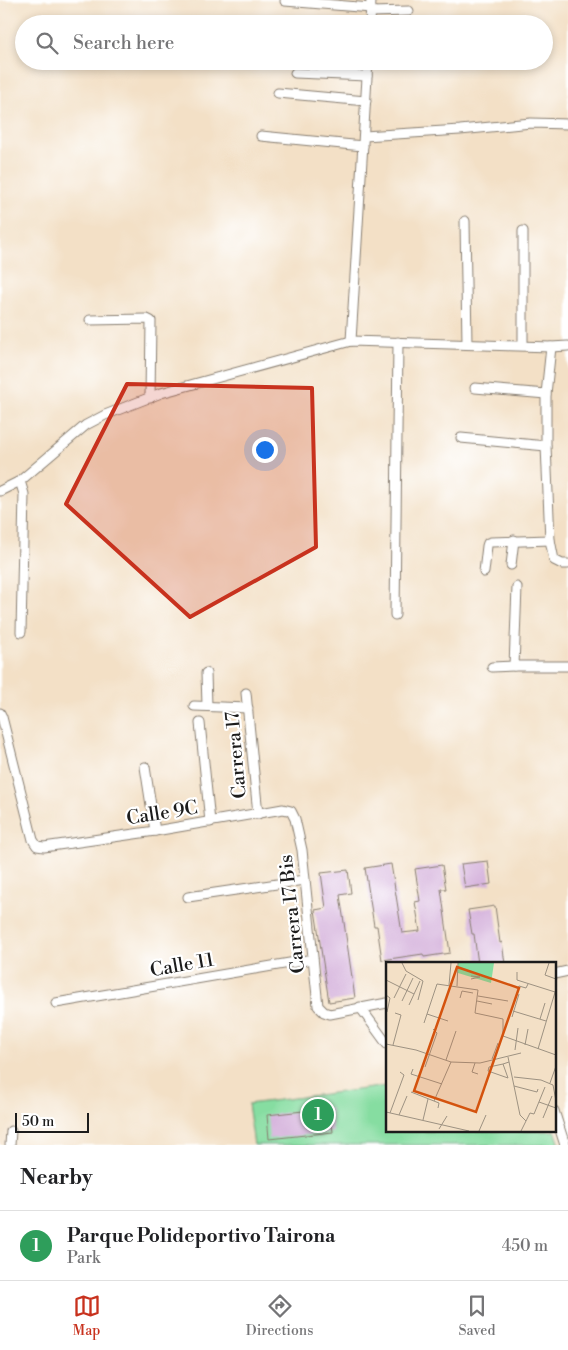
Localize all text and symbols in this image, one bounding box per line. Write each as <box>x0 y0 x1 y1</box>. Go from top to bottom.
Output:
search box <box>15 15 553 70</box>
icon: search <box>33 29 61 57</box>
text: Search here <box>73 31 174 55</box>
your location <box>252 437 278 463</box>
street label: Carrera 17 <box>220 710 252 800</box>
street label: Calle 9C <box>125 796 199 830</box>
street label: Carrera 17 Bis <box>274 853 310 975</box>
street label: Calle 11 <box>148 948 216 982</box>
inset map <box>386 962 556 1132</box>
pin: 1 <box>302 1096 334 1134</box>
scale bar <box>15 1110 89 1133</box>
text: 50 m <box>22 1113 54 1131</box>
text: Nearby <box>20 1165 93 1191</box>
text: Parque Polideportivo Tairona <box>67 1224 335 1248</box>
text: 1 <box>32 1236 40 1256</box>
text: 450 m <box>502 1236 548 1256</box>
text: Park <box>67 1248 100 1268</box>
tab: Map <box>73 1292 101 1340</box>
tab: Directions <box>246 1292 313 1340</box>
tab: Saved <box>459 1292 495 1340</box>

